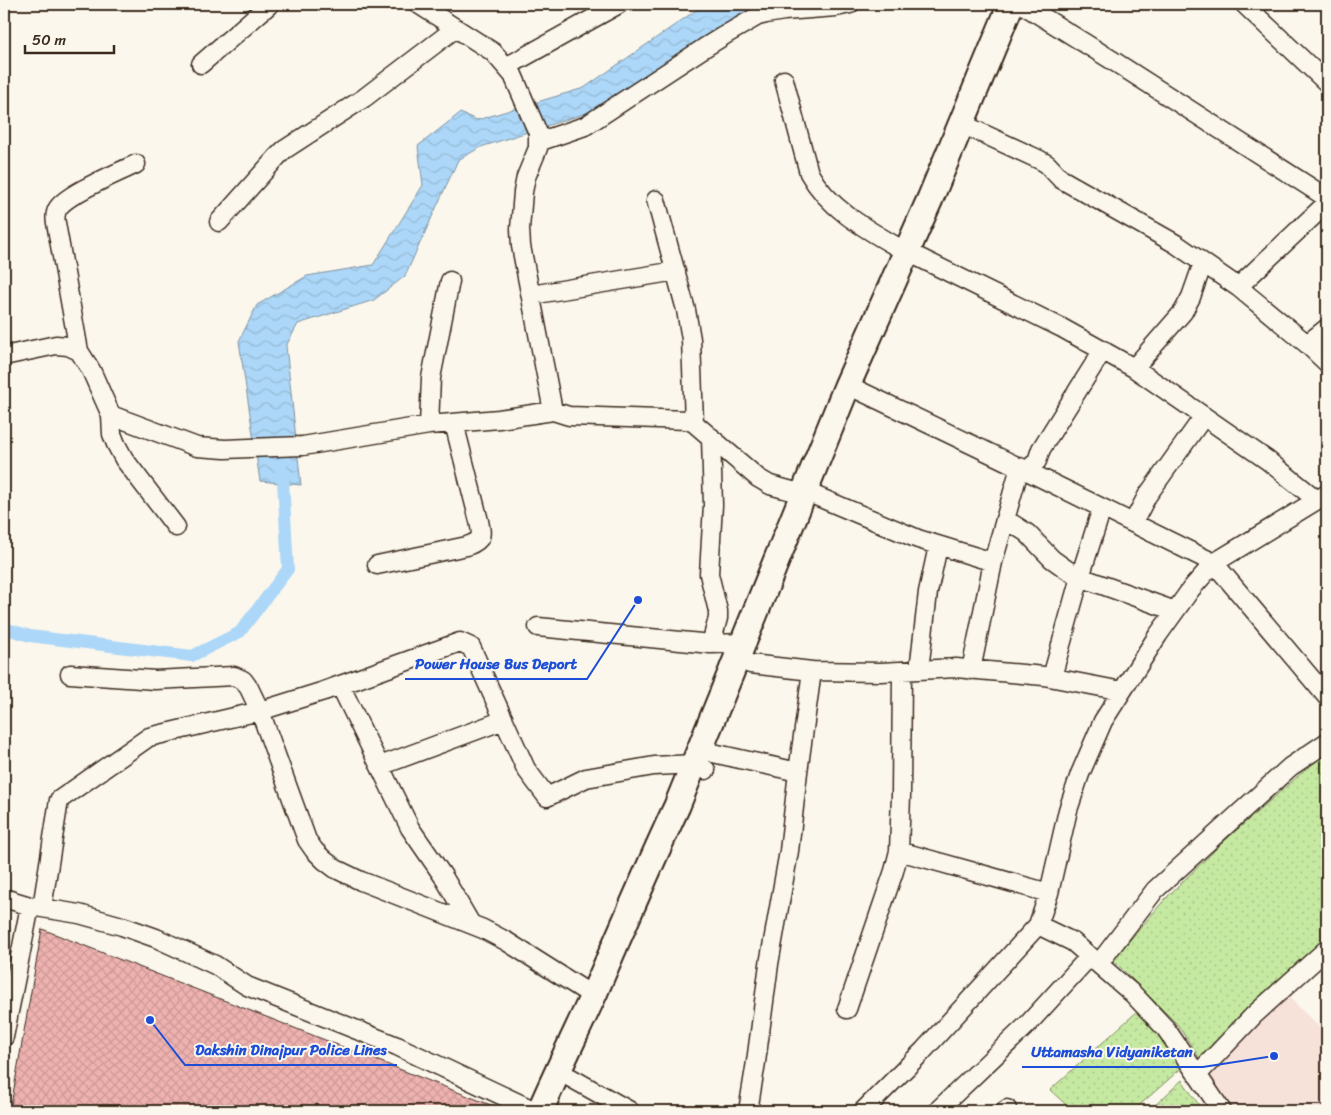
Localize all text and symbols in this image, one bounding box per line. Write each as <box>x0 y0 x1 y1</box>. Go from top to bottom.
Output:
scale bar <box>25 22 114 54</box>
text: 50 m <box>32 27 67 53</box>
callout: Power House Bus Deport <box>405 649 587 679</box>
text: Power House Bus Deport <box>415 651 577 677</box>
callout: Dakshin Dinajpur Police Lines <box>185 1035 397 1065</box>
text: Dakshin Dinajpur Police Lines <box>195 1037 388 1063</box>
callout: Uttamasha Vidyaniketan <box>1022 1037 1203 1067</box>
text: Uttamasha Vidyaniketan <box>1031 1039 1194 1065</box>

